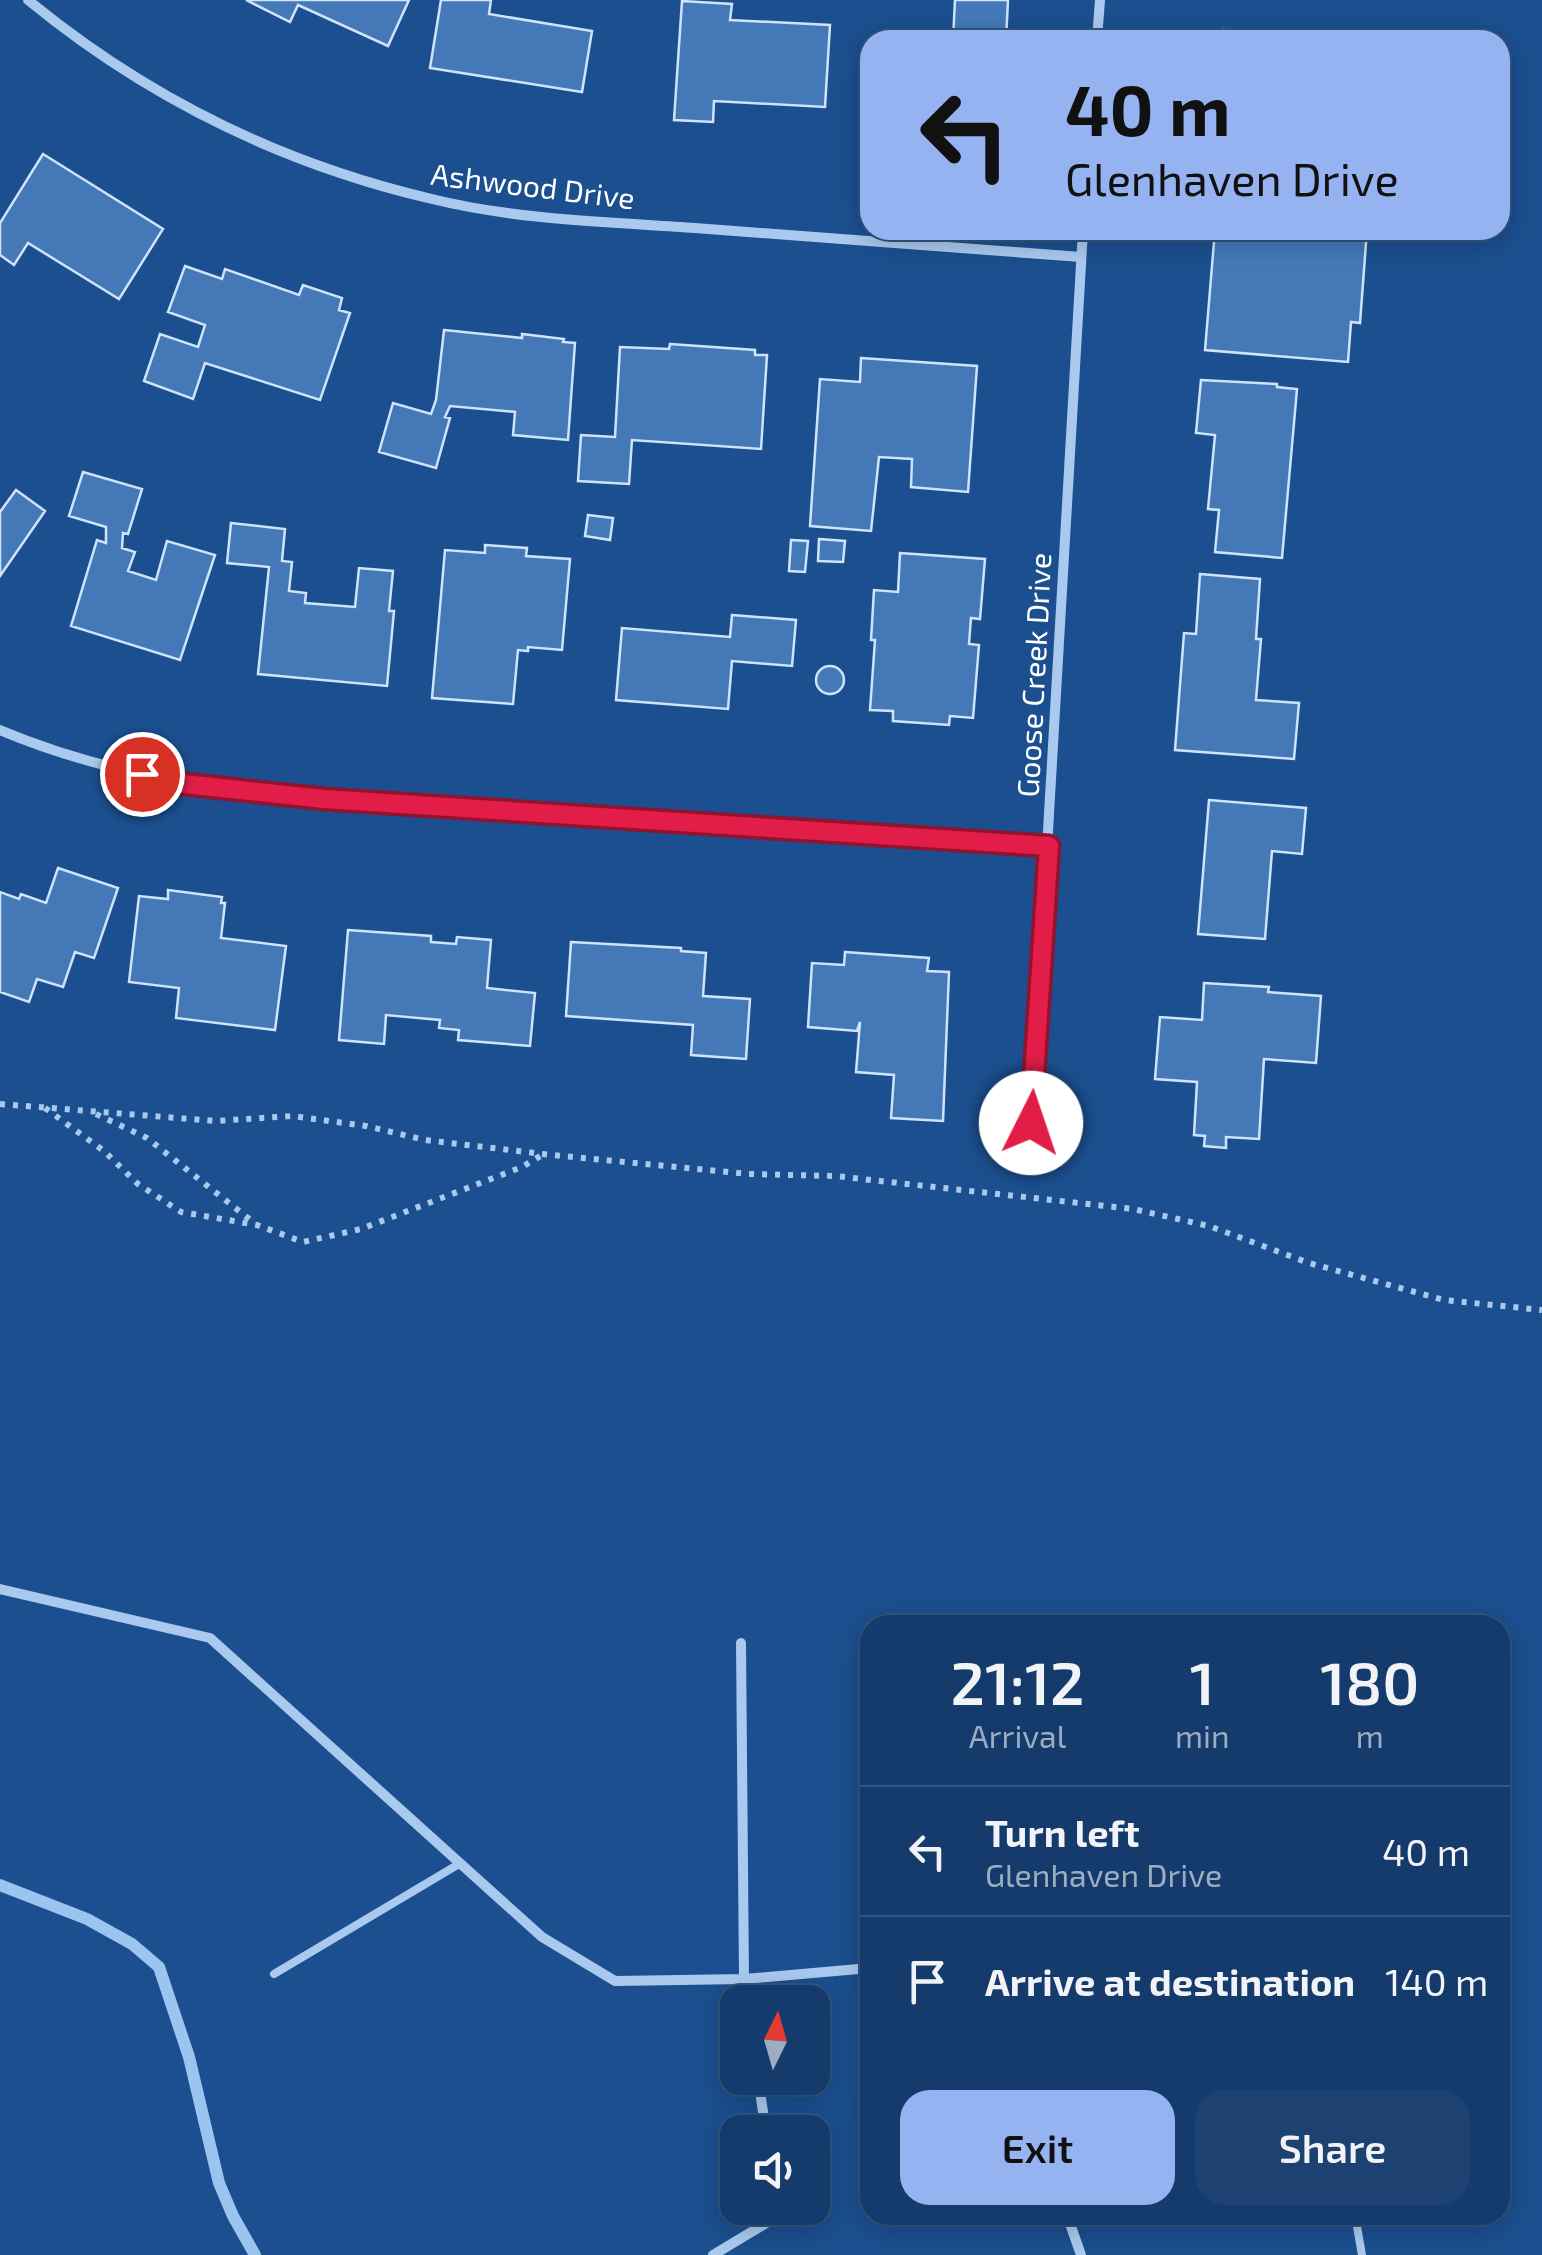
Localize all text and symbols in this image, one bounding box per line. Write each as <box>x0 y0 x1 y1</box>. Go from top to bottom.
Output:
text: 40 m <box>1065 66 1231 150</box>
icon: left <box>900 70 1030 200</box>
text: Glenhaven Drive <box>1065 151 1399 205</box>
street label: Ashwood Drive <box>429 155 637 215</box>
street label: Goose Creek Drive <box>1009 552 1057 798</box>
pin <box>100 732 185 817</box>
icon: arrive <box>115 747 170 802</box>
position arrow <box>979 1071 1083 1175</box>
text: 21:12 <box>951 1645 1084 1717</box>
text: 1 <box>1190 1645 1215 1717</box>
text: 180 <box>1320 1645 1419 1717</box>
text: Arrival <box>969 1716 1066 1754</box>
text: min <box>1175 1716 1230 1754</box>
text: m <box>1356 1716 1384 1754</box>
text: Turn left <box>985 1809 1140 1855</box>
icon: left <box>900 1824 955 1879</box>
text: 40 m <box>1382 1828 1470 1874</box>
text: Glenhaven Drive <box>985 1855 1222 1893</box>
icon: arrive <box>900 1954 955 2009</box>
text: Arrive at destination <box>985 1958 1355 2004</box>
text: 140 m <box>1385 1958 1488 2004</box>
north arrow <box>720 1985 830 2095</box>
map controls <box>720 1985 830 2225</box>
button: Exit <box>900 2090 1175 2205</box>
button: Share <box>1195 2090 1470 2205</box>
button: sound <box>720 2115 830 2225</box>

